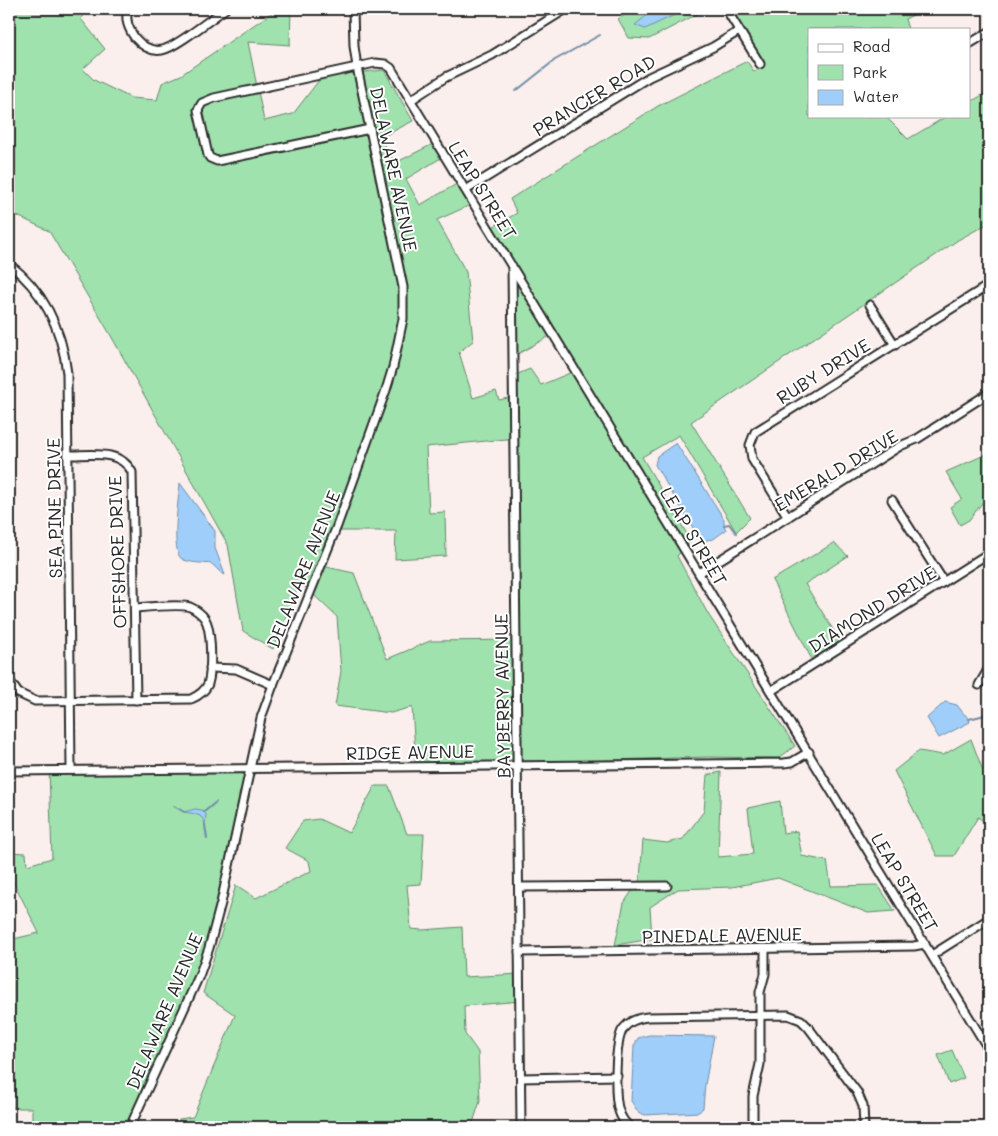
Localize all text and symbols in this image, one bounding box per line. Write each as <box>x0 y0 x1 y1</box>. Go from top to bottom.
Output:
legend <box>808 28 970 118</box>
text: Road <box>853 36 890 56</box>
street label: PRANCER ROAD <box>528 49 660 141</box>
text: Park <box>853 62 887 82</box>
street label: DELAWARE AVENUE <box>365 84 423 254</box>
text: Water <box>853 86 899 106</box>
street label: LEAP STREET <box>443 136 523 244</box>
street label: RUBY DRIVE <box>772 333 874 409</box>
street label: EMERALD DRIVE <box>770 424 902 516</box>
street label: SEA PINE DRIVE <box>41 438 67 578</box>
street label: OFFSHORE DRIVE <box>102 475 132 629</box>
street label: LEAP STREET <box>655 482 733 590</box>
street label: DELAWARE AVENUE <box>260 487 346 651</box>
street label: DIAMOND DRIVE <box>804 560 940 658</box>
street label: BAYBERRY AVENUE <box>489 613 515 779</box>
street label: RIDGE AVENUE <box>346 739 474 765</box>
street label: LEAP STREET <box>866 828 944 936</box>
street label: PINEDALE AVENUE <box>642 922 802 948</box>
street label: DELAWARE AVENUE <box>120 929 208 1093</box>

